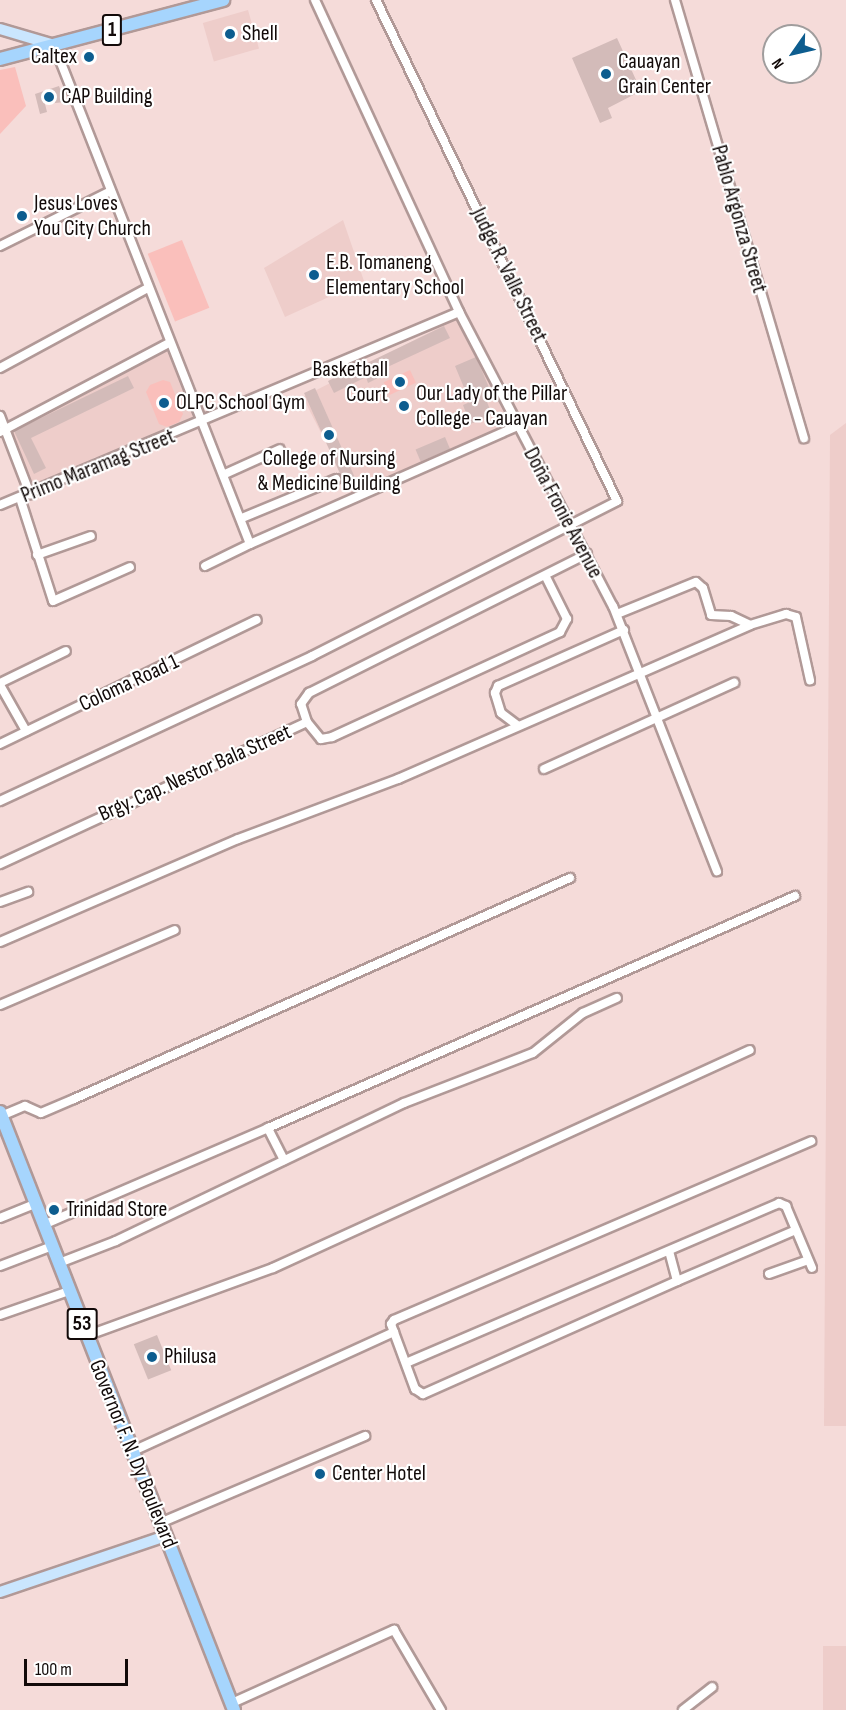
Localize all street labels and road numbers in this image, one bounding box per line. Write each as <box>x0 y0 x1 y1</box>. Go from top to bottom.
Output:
road number: 1 <box>102 12 122 48</box>
street label: Pablo Argonza Street <box>705 142 773 296</box>
street label: Judge R. Valle Street <box>465 203 553 347</box>
street label: Primo Maramag Street <box>17 423 179 509</box>
street label: Doña Fronie Avenue <box>517 443 609 583</box>
street label: Coloma Road 1 <box>75 648 183 718</box>
street label: Brgy. Cap. Nestor Bala Street <box>94 719 296 827</box>
road number: 53 <box>66 1306 98 1342</box>
street label: Governor F. N. Dy Boulevard <box>83 1356 183 1552</box>

